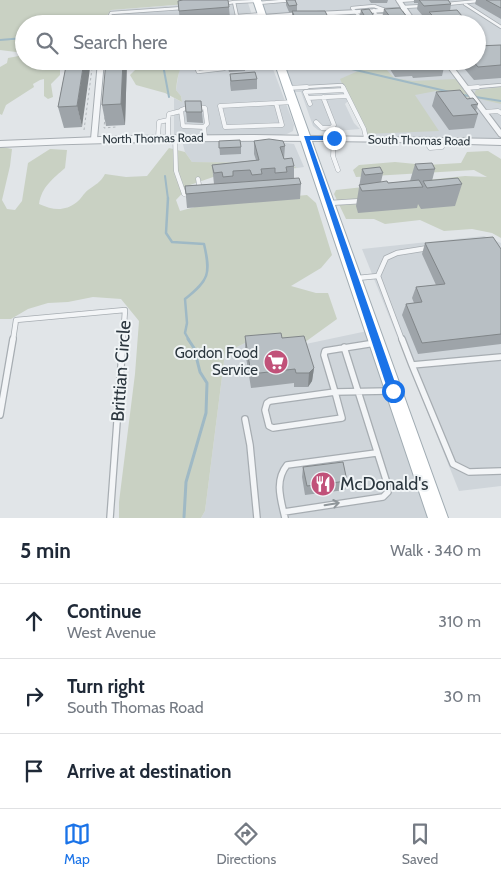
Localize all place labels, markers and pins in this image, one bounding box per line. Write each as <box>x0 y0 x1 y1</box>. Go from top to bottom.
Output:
place label: Gordon Food Service <box>175 344 258 379</box>
supermarket icon: Gordon Food Service <box>263 349 289 375</box>
restaurant icon: McDonald's <box>310 471 336 497</box>
place label: McDonald's <box>340 473 428 495</box>

